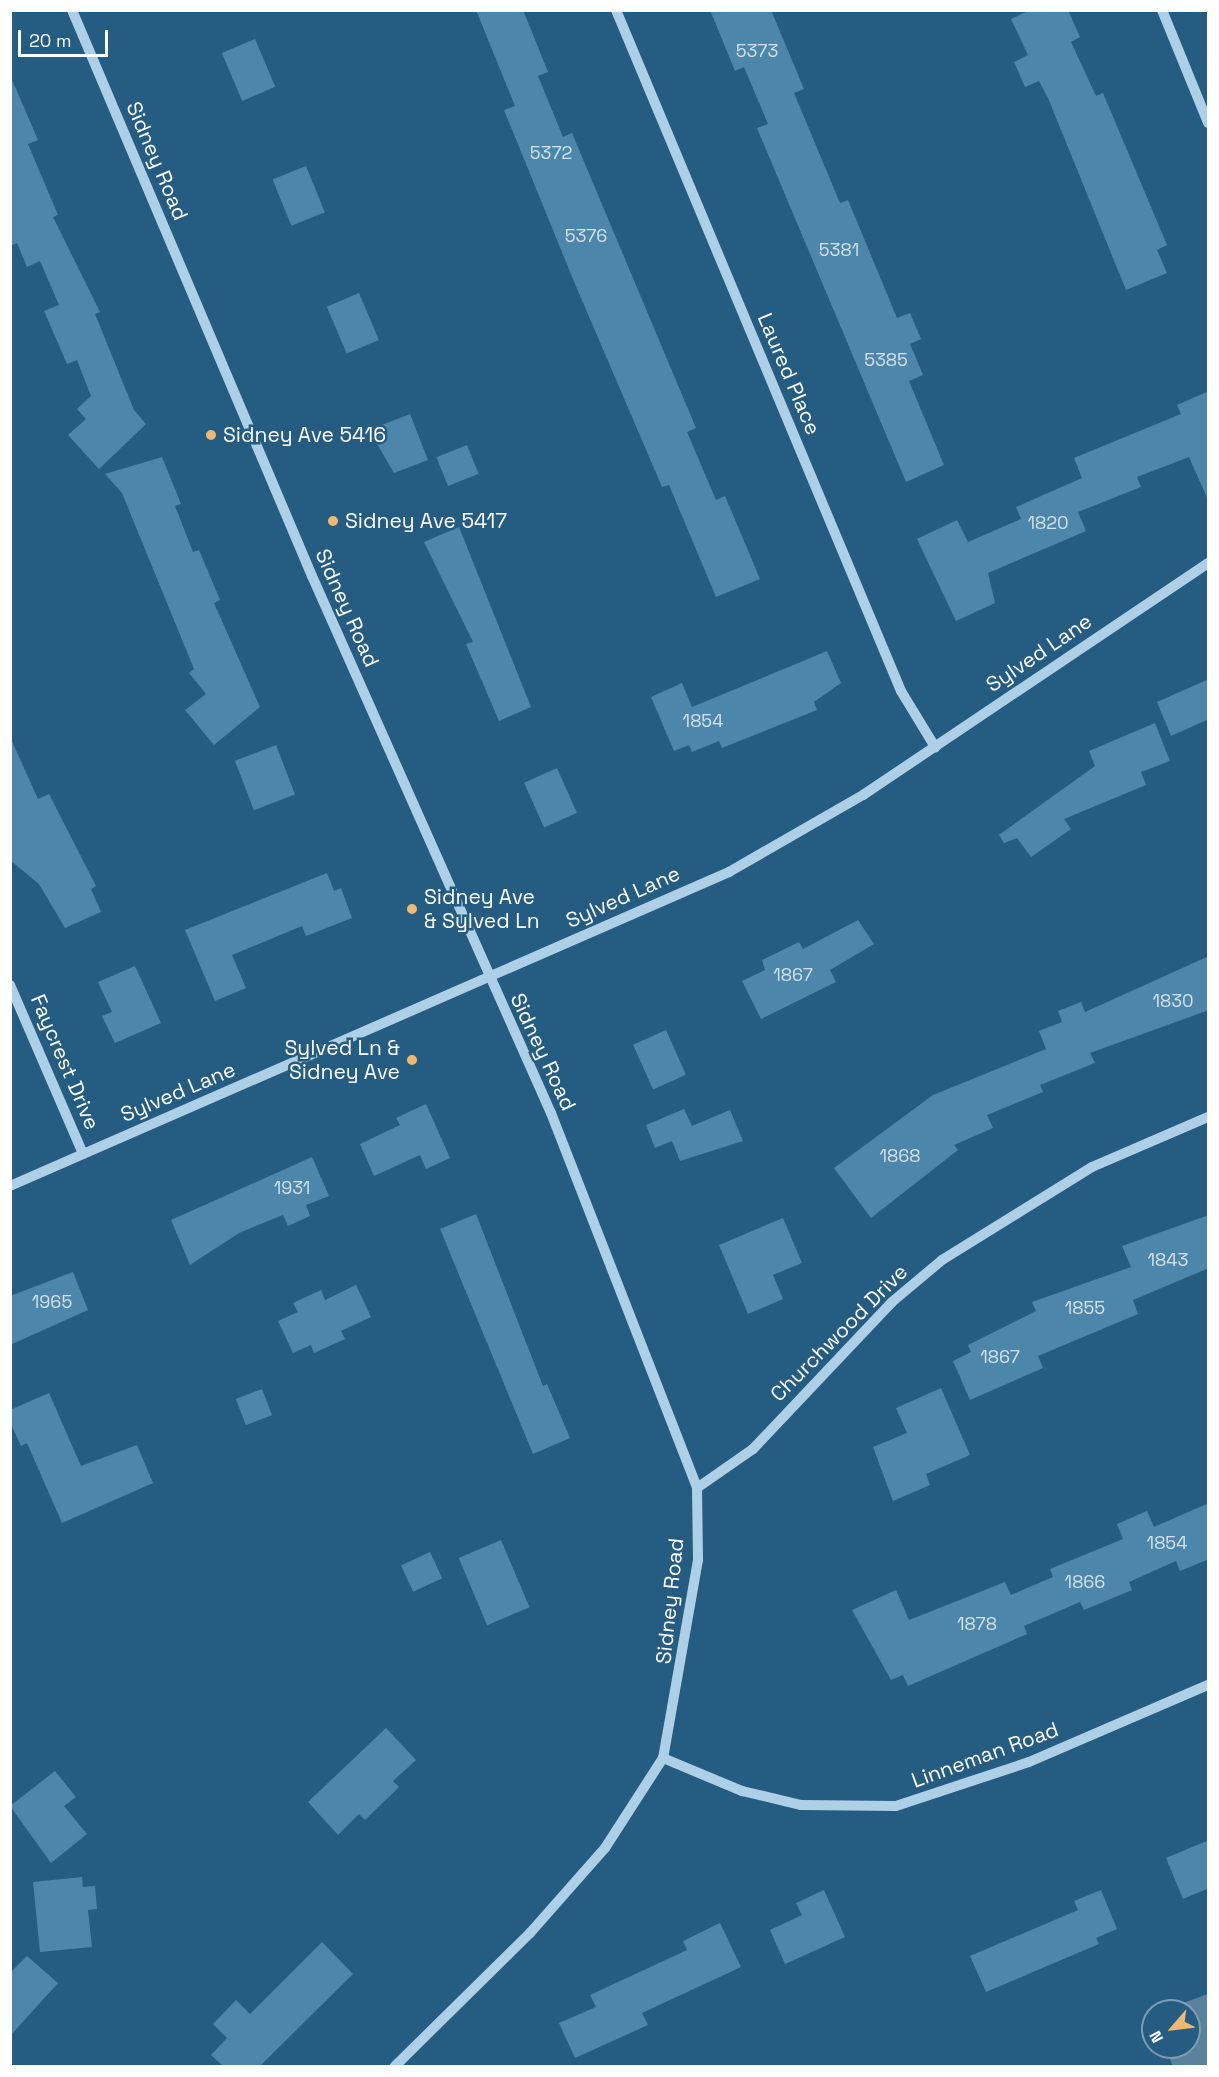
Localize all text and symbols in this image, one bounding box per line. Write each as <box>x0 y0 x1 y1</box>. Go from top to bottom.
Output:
scale bar <box>21 18 111 56</box>
text: 20 m <box>29 29 72 52</box>
house number: 5373 <box>736 40 778 62</box>
street label: Sidney Road <box>121 98 193 224</box>
house number: 5372 <box>530 142 572 164</box>
house number: 5376 <box>565 225 607 247</box>
house number: 5381 <box>819 239 859 261</box>
street label: Laured Place <box>752 309 826 439</box>
house number: 5385 <box>864 349 908 371</box>
place label: Sidney Ave 5416 <box>223 422 386 448</box>
marker: Sidney Ave 5416 <box>204 428 218 442</box>
place label: Sidney Ave 5417 <box>345 508 507 534</box>
house number: 1820 <box>1027 512 1069 534</box>
marker: Sidney Ave 5417 <box>326 514 340 528</box>
street label: Sidney Road <box>310 545 384 671</box>
street label: Sylved Lane <box>981 608 1097 698</box>
house number: 1854 <box>683 710 723 732</box>
street label: Sylved Lane <box>562 861 684 933</box>
place label: Sidney Ave & Sylved Ln <box>424 884 540 934</box>
marker: Sidney Ave & Sylved Ln <box>405 902 419 916</box>
house number: 1867 <box>773 964 813 986</box>
street label: Sidney Road <box>505 989 581 1115</box>
house number: 1830 <box>1152 990 1194 1012</box>
street label: Faycrest Drive <box>25 991 105 1133</box>
place label: Sylved Ln & Sidney Ave <box>284 1035 400 1085</box>
marker: Sylved Ln & Sidney Ave <box>405 1053 419 1067</box>
street label: Sylved Lane <box>117 1057 239 1127</box>
house number: 1868 <box>880 1145 920 1167</box>
house number: 1931 <box>274 1177 310 1199</box>
house number: 1843 <box>1148 1249 1188 1271</box>
street label: Churchwood Drive <box>765 1259 913 1407</box>
house number: 1965 <box>32 1291 72 1313</box>
house number: 1855 <box>1065 1297 1105 1319</box>
house number: 1867 <box>980 1346 1020 1368</box>
house number: 1854 <box>1147 1532 1187 1554</box>
street label: Sidney Road <box>651 1537 689 1665</box>
house number: 1866 <box>1065 1571 1105 1593</box>
house number: 1878 <box>957 1613 997 1635</box>
street label: Linneman Road <box>908 1717 1062 1793</box>
north arrow <box>1141 1999 1201 2059</box>
text: N <box>1145 2027 1168 2046</box>

